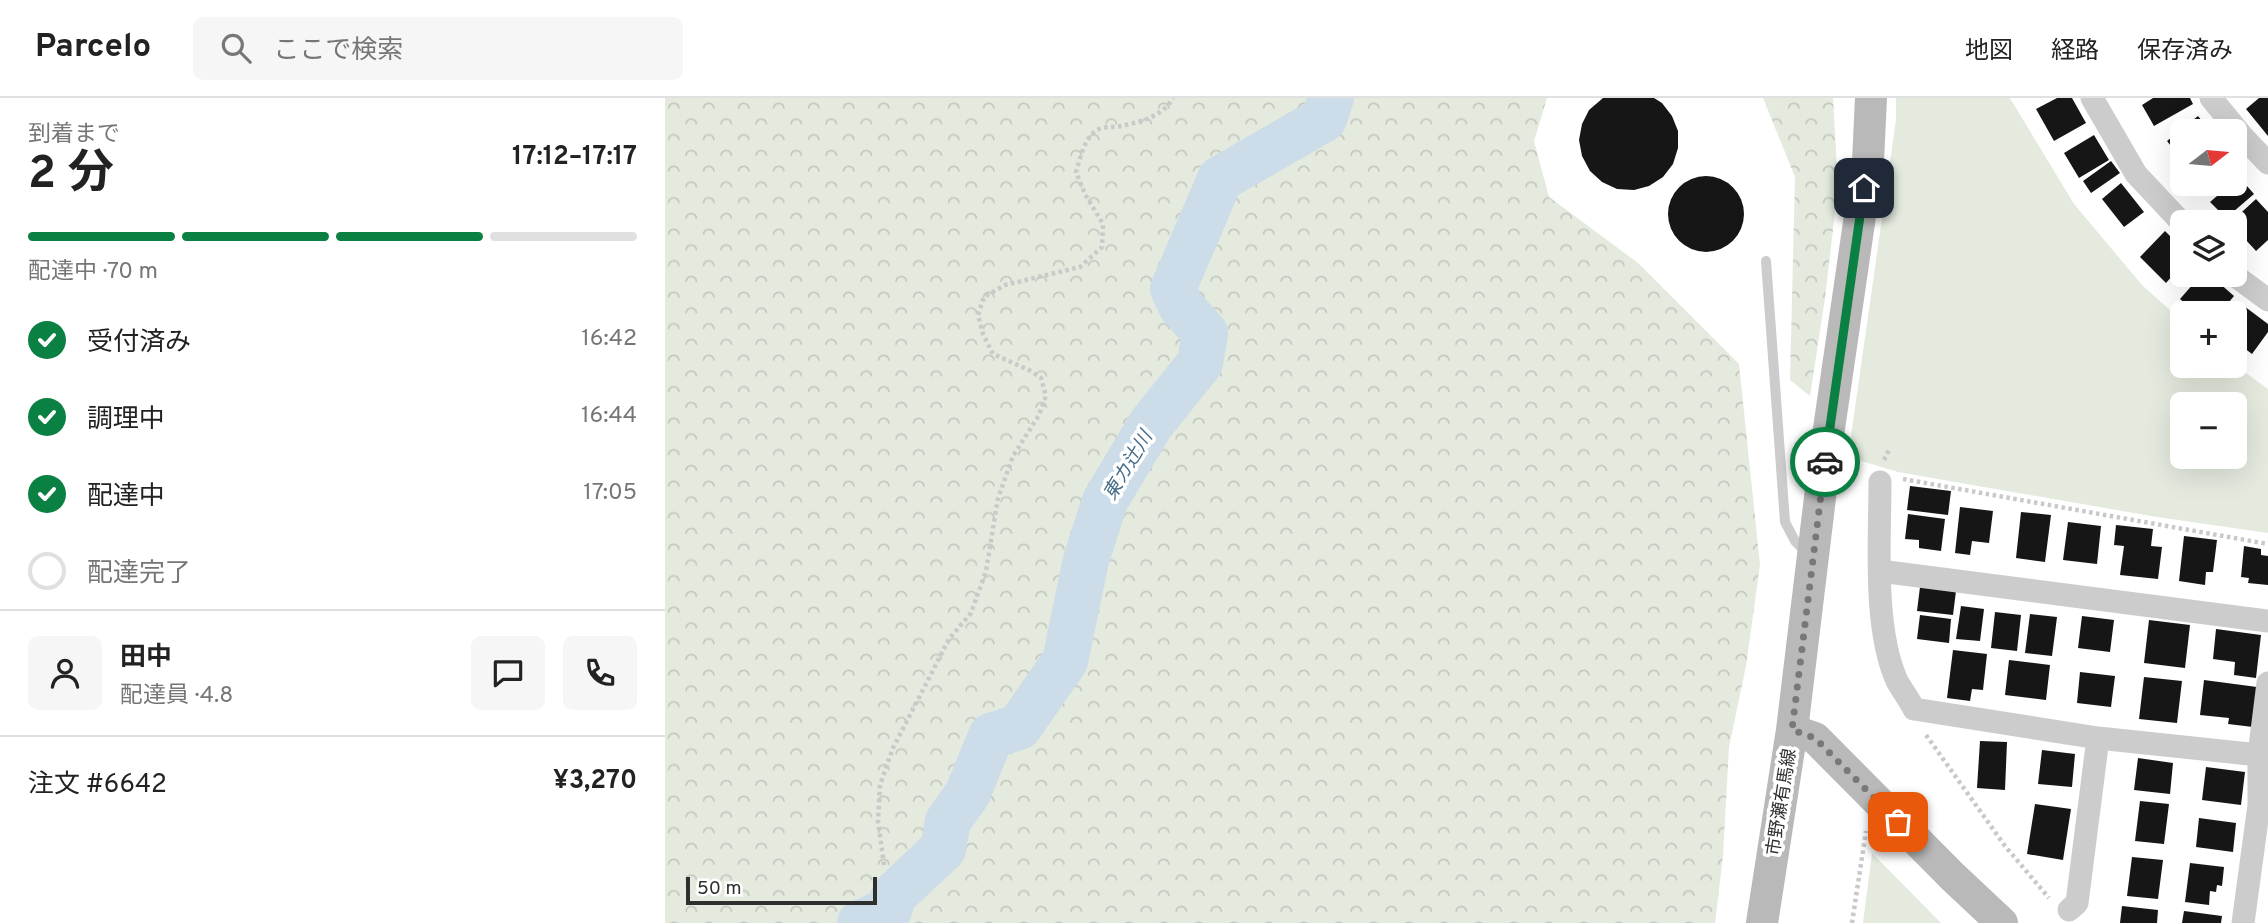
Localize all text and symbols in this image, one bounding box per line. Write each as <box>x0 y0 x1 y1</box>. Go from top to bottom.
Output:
search box <box>193 17 683 80</box>
text: Parcelo <box>35 27 151 69</box>
icon: search <box>217 29 255 67</box>
text: ここで検索 <box>273 35 403 68</box>
text: 地図 <box>1965 37 2013 67</box>
text: 経路 <box>2051 37 2099 67</box>
text: 保存済み <box>2137 37 2233 67</box>
north arrow <box>2170 119 2247 196</box>
map controls <box>2170 119 2247 469</box>
text: 到着まで <box>28 121 120 150</box>
text: 17:12–17:17 <box>512 141 637 174</box>
text: 2 分 <box>28 146 114 205</box>
pin <box>1834 158 1894 218</box>
icon: home <box>1845 169 1883 207</box>
button: layers <box>2170 210 2247 287</box>
text: 配達中 · 70 m <box>28 258 158 287</box>
button: + <box>2170 301 2247 378</box>
icon: check <box>28 321 66 359</box>
text: 16:42 <box>581 325 637 354</box>
text: 受付済み <box>87 327 191 360</box>
button: − <box>2170 392 2247 469</box>
icon: check <box>28 398 66 436</box>
text: 16:44 <box>581 402 637 431</box>
text: 調理中 <box>87 404 165 437</box>
water label: 東カ辻川 <box>1099 426 1160 505</box>
courier <box>1790 427 1860 497</box>
icon: car <box>1806 443 1844 481</box>
icon: check <box>28 475 66 513</box>
text: 17:05 <box>583 479 637 508</box>
text: 配達中 <box>87 481 165 514</box>
text: 配達完了 <box>87 558 191 591</box>
button: person <box>28 636 102 710</box>
button: chat <box>471 636 545 710</box>
button: phone <box>563 636 637 710</box>
text: 田中 <box>120 642 172 675</box>
text: 配達員 · 4.8 <box>120 682 233 711</box>
street label: 市野瀬有馬線 <box>1763 747 1802 857</box>
text: ¥3,270 <box>553 765 637 798</box>
text: 注文 #6642 <box>28 769 167 802</box>
pin <box>1868 792 1928 852</box>
icon: bag <box>1879 803 1917 841</box>
scale bar <box>686 874 877 906</box>
text: 50 m <box>697 877 742 901</box>

